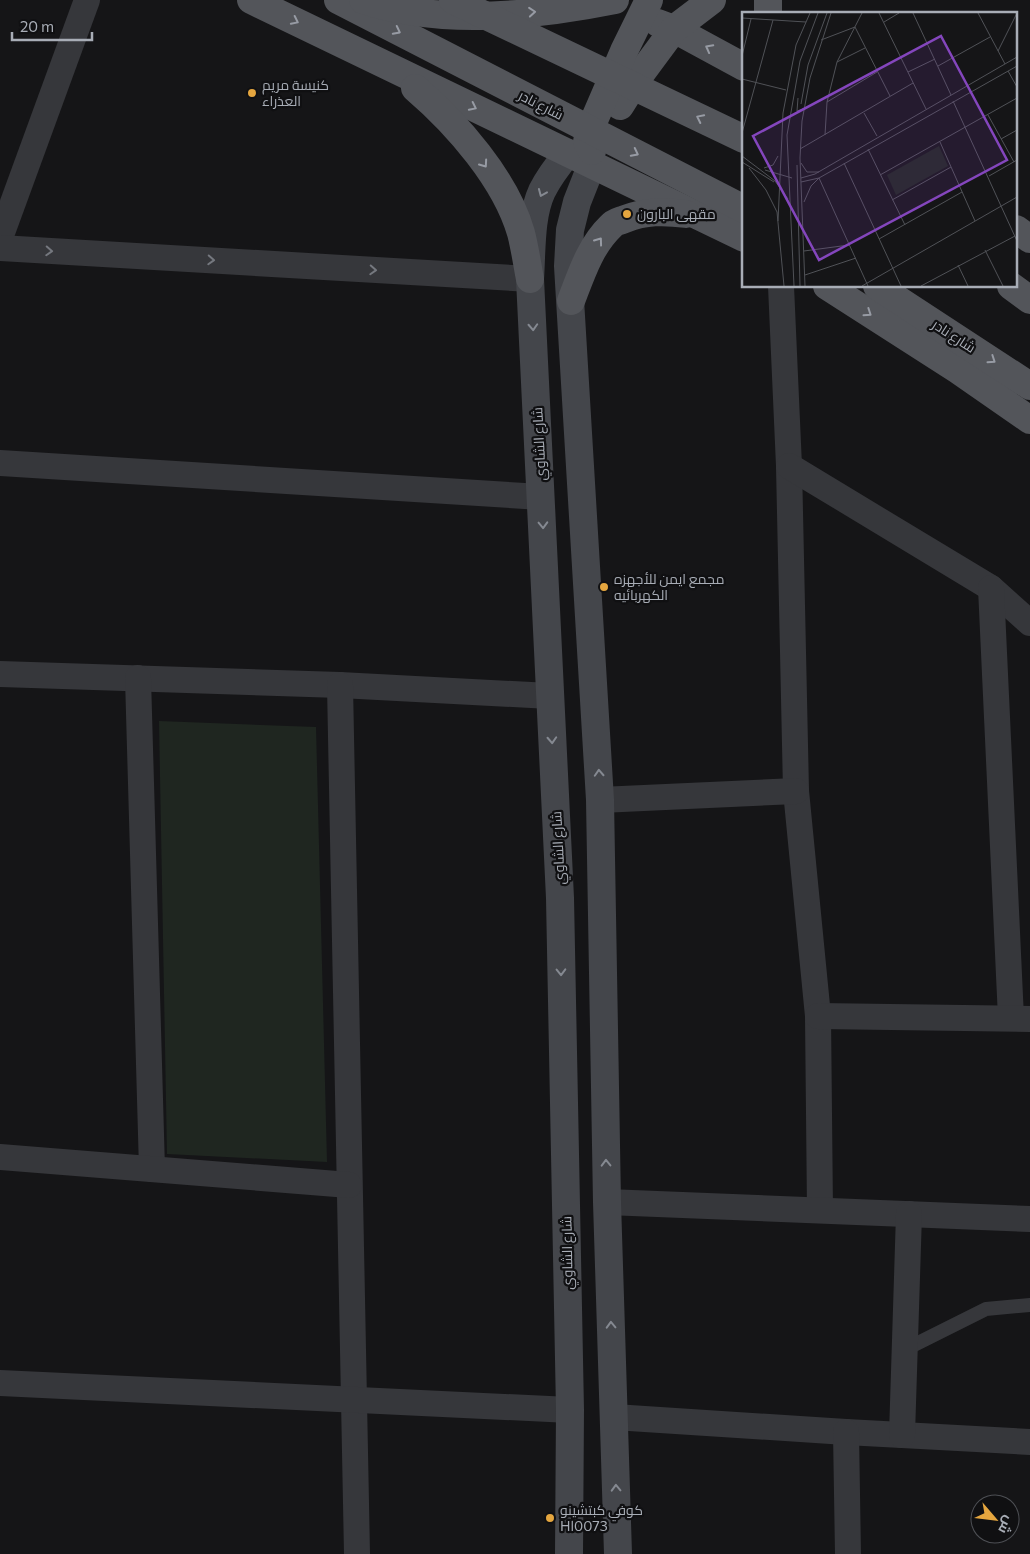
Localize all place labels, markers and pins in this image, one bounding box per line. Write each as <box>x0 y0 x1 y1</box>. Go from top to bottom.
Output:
place label: كنيسة مريم العذراء <box>262 76 329 109</box>
marker: كنيسة مريم العذراء <box>246 87 258 99</box>
place label: مقهى البارون <box>637 205 716 222</box>
marker: مقهى البارون <box>621 208 633 220</box>
place label: مجمع ايمن للأجهزه الكهربائيه <box>614 570 724 603</box>
marker: مجمع ايمن للأجهزه الكهربائيه <box>598 581 610 593</box>
place label: كوفي كبتشينو Hl0073 <box>560 1501 643 1534</box>
marker: كوفي كبتشينو Hl0073 <box>544 1512 556 1524</box>

